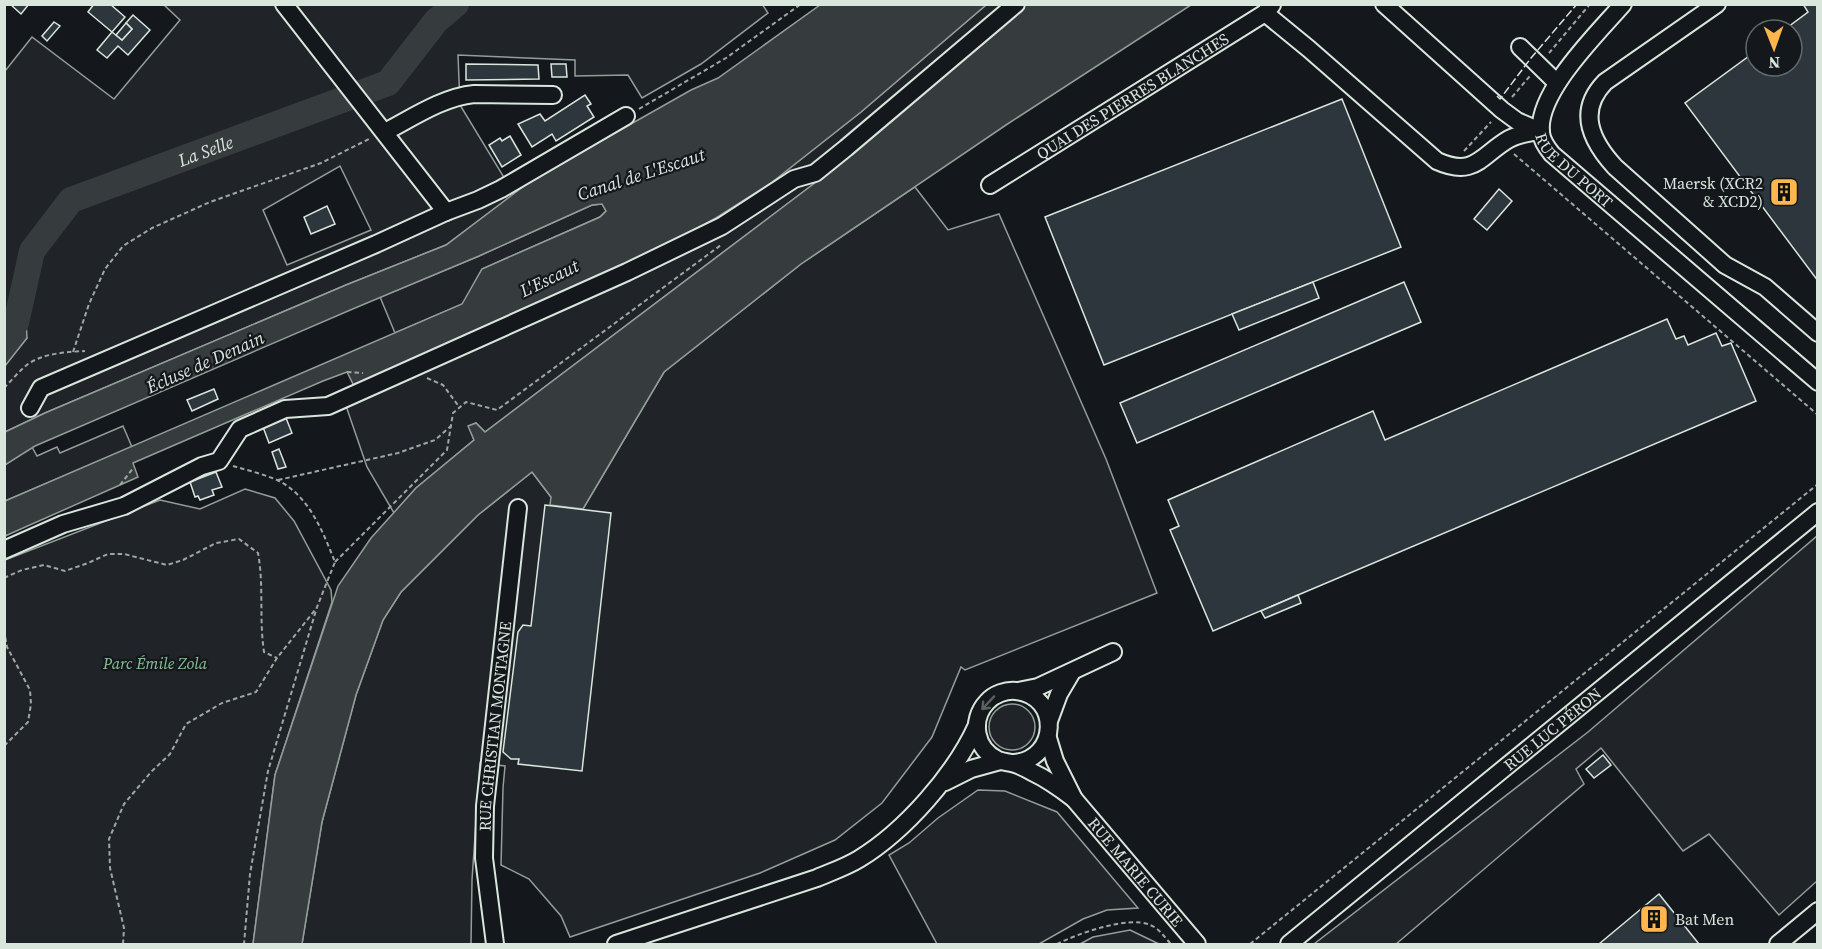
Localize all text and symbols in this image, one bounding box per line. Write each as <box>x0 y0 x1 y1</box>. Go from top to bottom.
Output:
north arrow <box>1744 18 1804 78</box>
street label: QUAI DES PIERRES BLANCHES <box>1032 27 1233 164</box>
text: N <box>1768 52 1780 74</box>
water label: La Selle <box>173 129 237 172</box>
street label: RUE DU PORT <box>1530 130 1618 213</box>
water label: Canal de L'Escaut <box>574 141 709 206</box>
place label: Maersk (XCR2 & XCD2) <box>1663 172 1763 212</box>
building icon: Maersk (XCR2 & XCD2) <box>1768 176 1800 208</box>
water label: L'Escaut <box>514 253 584 303</box>
water label: Écluse de Denain <box>141 325 268 400</box>
street label: RUE CHRISTIAN MONTAGNE <box>474 620 516 831</box>
park label: Parc Émile Zola <box>102 652 208 674</box>
street label: RUE LUC PÉRON <box>1499 682 1606 775</box>
one-way arrow <box>981 696 995 711</box>
street label: RUE MARIE CURIE <box>1083 813 1189 931</box>
building icon: Bat Men <box>1638 903 1670 935</box>
place label: Bat Men <box>1675 908 1734 930</box>

